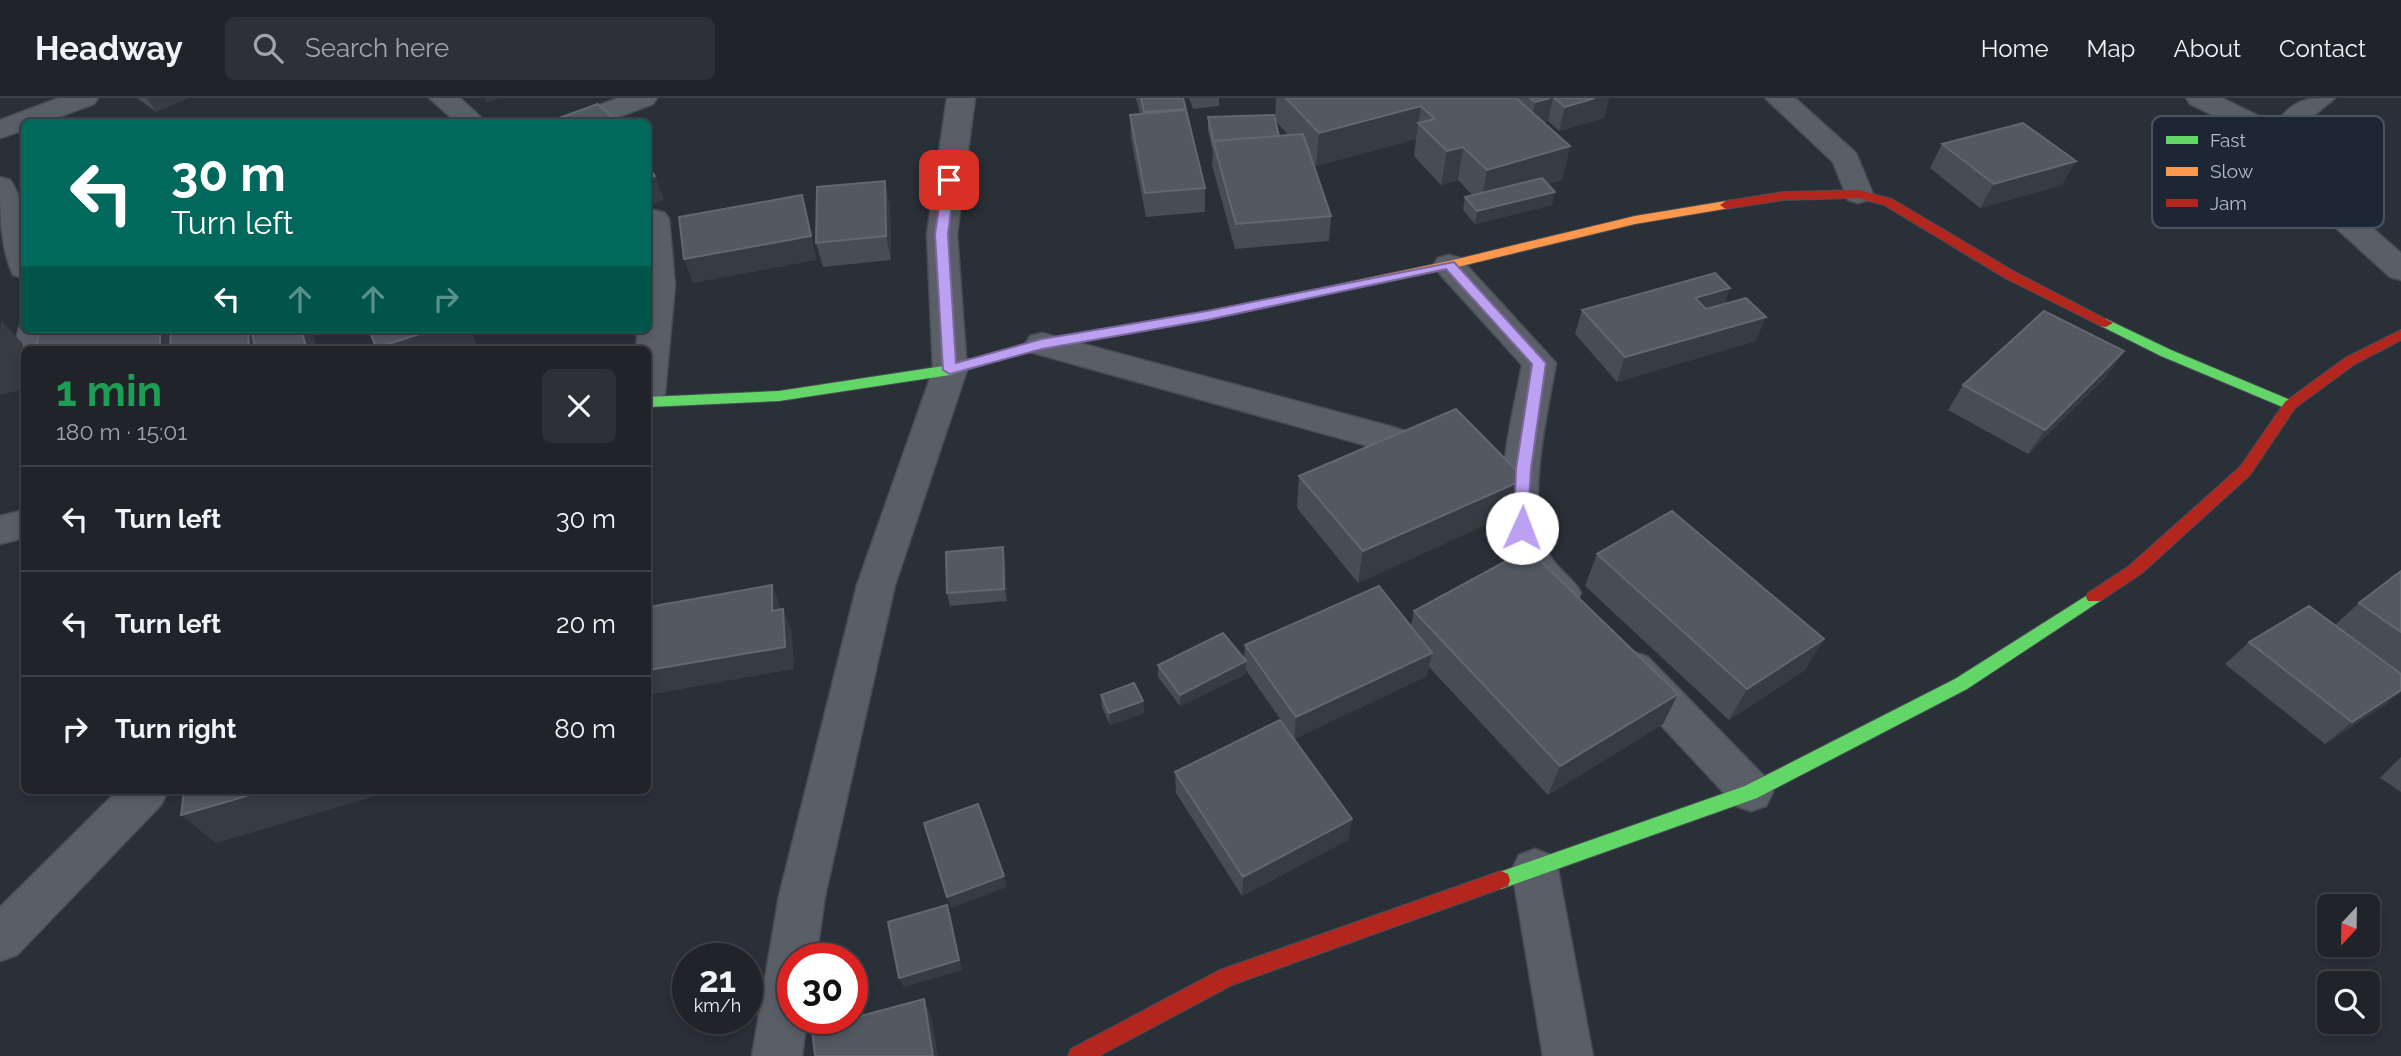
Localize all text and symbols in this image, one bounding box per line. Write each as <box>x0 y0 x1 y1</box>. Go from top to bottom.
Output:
search box <box>225 17 715 80</box>
text: Headway <box>35 29 183 68</box>
icon: search <box>249 29 287 67</box>
text: Search here <box>305 33 449 63</box>
text: Home <box>1981 34 2049 63</box>
text: Map <box>2087 34 2135 63</box>
text: About <box>2173 34 2241 63</box>
text: Contact <box>2279 34 2366 63</box>
legend <box>2152 116 2384 228</box>
text: Fast <box>2210 129 2246 151</box>
text: 30 m <box>171 145 286 202</box>
icon: left <box>56 147 147 238</box>
pin <box>919 150 979 210</box>
text: Slow <box>2210 160 2254 182</box>
icon: arrive <box>930 161 968 199</box>
text: Jam <box>2210 192 2247 214</box>
text: Turn left <box>171 204 293 241</box>
icon: left <box>208 280 246 318</box>
icon: ahead <box>281 280 319 318</box>
icon: ahead <box>354 280 392 318</box>
icon: right <box>427 280 465 318</box>
text: 1 min <box>56 367 162 416</box>
button: close <box>542 369 616 443</box>
text: 180 m · 15:01 <box>56 418 187 445</box>
position arrow <box>1485 491 1559 565</box>
icon: left <box>56 500 94 538</box>
text: Turn left <box>115 504 221 534</box>
text: 30 m <box>556 504 616 534</box>
icon: left <box>56 605 94 643</box>
text: Turn left <box>115 609 221 639</box>
text: 20 m <box>556 609 616 639</box>
icon: right <box>56 710 94 748</box>
text: Turn right <box>115 714 236 744</box>
text: 80 m <box>554 714 616 744</box>
north arrow <box>2317 894 2380 957</box>
map controls <box>2317 894 2380 1034</box>
speed limit sign: 30 <box>777 943 868 1034</box>
text: 21 <box>699 959 736 1000</box>
button: search <box>2317 971 2380 1034</box>
text: km/h <box>694 995 741 1016</box>

